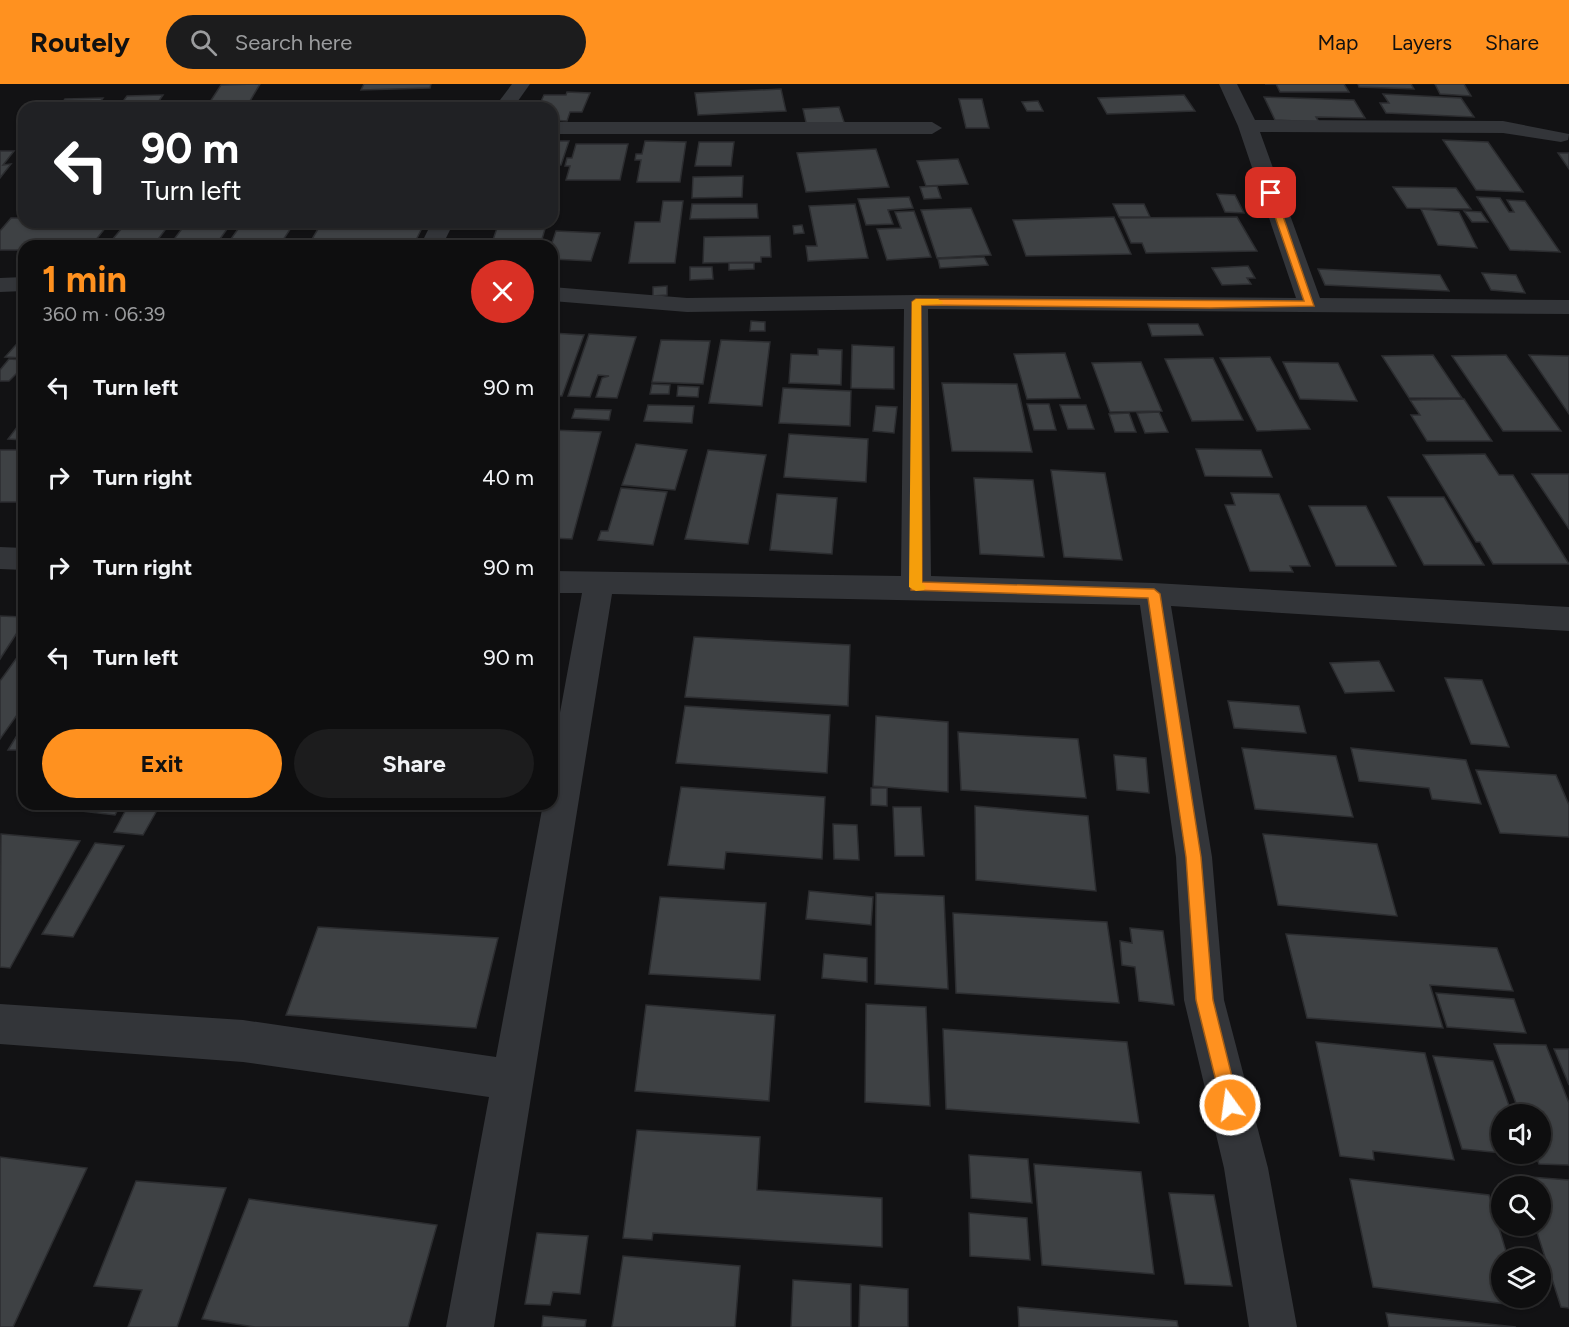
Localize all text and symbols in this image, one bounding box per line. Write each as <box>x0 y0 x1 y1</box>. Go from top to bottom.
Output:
search box <box>166 15 586 69</box>
text: Routely <box>30 25 130 59</box>
icon: search <box>187 26 220 59</box>
text: Search here <box>235 29 352 56</box>
text: Map <box>1318 30 1358 55</box>
text: Layers <box>1391 30 1452 55</box>
text: Share <box>1485 30 1539 55</box>
text: 90 m <box>141 123 239 174</box>
icon: left <box>42 126 120 204</box>
pin <box>1245 167 1296 218</box>
text: Turn left <box>141 174 241 207</box>
icon: arrive <box>1254 176 1287 209</box>
text: 1 min <box>42 258 127 301</box>
button: close <box>471 260 534 323</box>
text: 360 m · 06:39 <box>42 302 165 326</box>
icon: left <box>42 371 75 404</box>
text: Turn left <box>93 374 179 401</box>
text: 90 m <box>483 374 534 401</box>
icon: right <box>42 461 75 494</box>
text: Turn right <box>93 464 192 491</box>
text: 40 m <box>482 464 534 491</box>
icon: right <box>42 551 75 584</box>
text: Turn right <box>93 554 192 581</box>
text: 90 m <box>483 554 534 581</box>
icon: left <box>42 641 75 674</box>
text: Turn left <box>93 644 179 671</box>
text: 90 m <box>483 644 534 671</box>
button: Exit <box>42 729 282 798</box>
button: Share <box>294 729 534 798</box>
position arrow <box>1198 1073 1262 1137</box>
map controls <box>1491 1104 1551 1308</box>
button: sound <box>1491 1104 1551 1164</box>
button: search <box>1491 1176 1551 1236</box>
button: layers <box>1491 1248 1551 1308</box>

